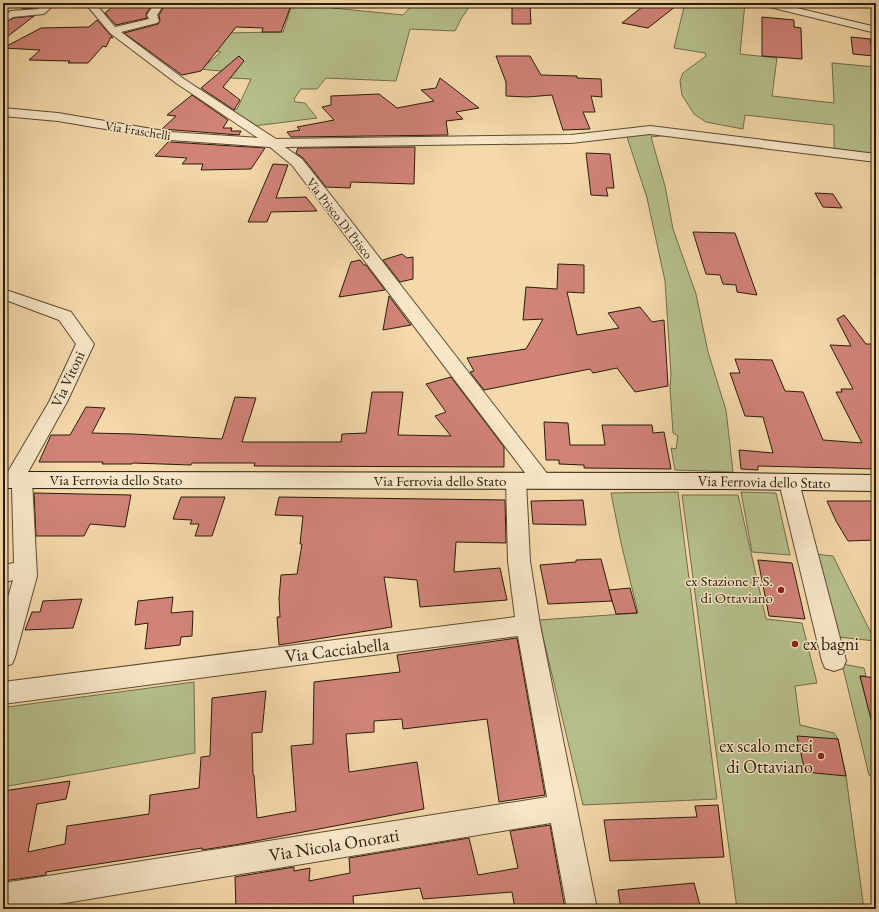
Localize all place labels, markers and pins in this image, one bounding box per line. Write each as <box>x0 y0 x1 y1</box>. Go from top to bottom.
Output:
place label: ex Stazione F.S. di Ottaviano <box>685 571 773 607</box>
marker: ex Stazione F.S. di Ottaviano <box>776 585 786 595</box>
place label: ex bagni <box>803 632 860 655</box>
marker: ex bagni <box>790 639 800 649</box>
place label: ex scalo merci di Ottaviano <box>719 734 814 778</box>
marker: ex scalo merci di Ottaviano <box>816 751 826 761</box>

